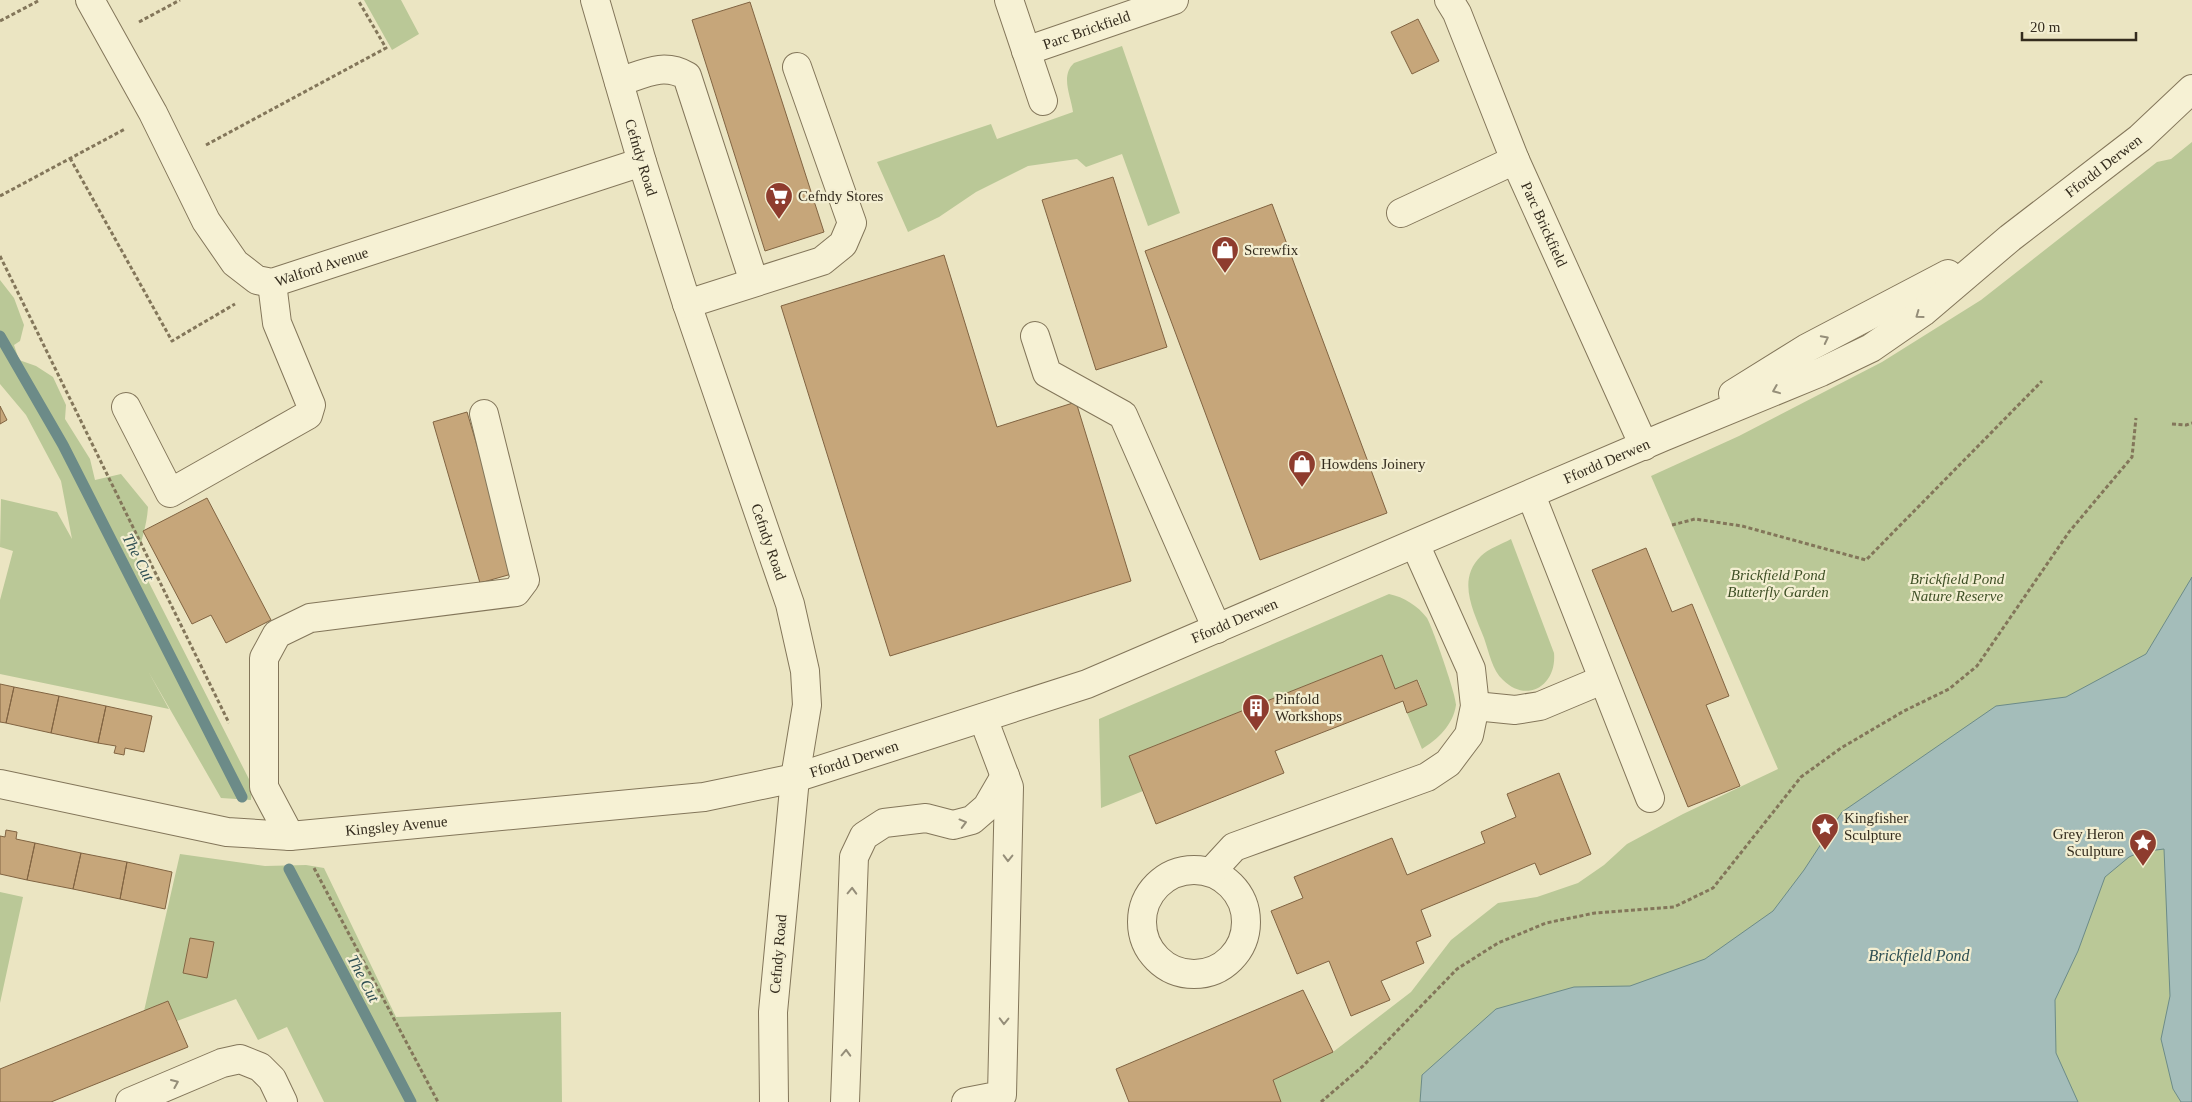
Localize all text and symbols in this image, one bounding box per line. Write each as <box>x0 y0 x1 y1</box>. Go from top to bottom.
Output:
street label: Parc Brickfield <box>1041 8 1133 53</box>
scale bar <box>2022 10 2136 42</box>
text: 20 m <box>2030 19 2061 35</box>
street label: Cefndy Road <box>622 117 660 198</box>
street label: Ffordd Derwen <box>2062 131 2145 201</box>
street label: Parc Brickfield <box>1518 180 1570 270</box>
supermarket icon: Cefndy Stores <box>764 181 794 220</box>
place label: Cefndy Stores <box>798 188 884 204</box>
shop icon: Screwfix <box>1210 235 1240 274</box>
place label: Screwfix <box>1244 242 1299 258</box>
street label: Walford Avenue <box>273 244 371 290</box>
one-way arrow <box>1915 309 1925 318</box>
one-way arrow <box>1820 335 1829 345</box>
one-way arrow <box>1772 384 1781 395</box>
street label: Ffordd Derwen <box>1561 436 1652 487</box>
shop icon: Howdens Joinery <box>1287 449 1317 488</box>
place label: Howdens Joinery <box>1321 456 1426 472</box>
street label: Cefndy Road <box>748 501 789 582</box>
water label: The Cut <box>119 531 158 584</box>
park label: Brickfield Pond Butterfly Garden <box>1727 567 1829 600</box>
park label: Brickfield Pond Nature Reserve <box>1910 571 2005 604</box>
street label: Ffordd Derwen <box>1189 595 1280 646</box>
place label: Pinfold Workshops <box>1275 691 1342 724</box>
building icon: Pinfold Workshops <box>1241 693 1271 732</box>
street label: Ffordd Derwen <box>808 737 901 781</box>
place label: Kingfisher Sculpture <box>1844 810 1908 843</box>
place icon: Kingfisher Sculpture <box>1810 812 1840 851</box>
street label: Kingsley Avenue <box>344 813 449 839</box>
one-way arrow <box>959 818 967 828</box>
place label: Grey Heron Sculpture <box>2053 826 2124 859</box>
place icon: Grey Heron Sculpture <box>2128 828 2158 867</box>
one-way arrow <box>1002 855 1013 863</box>
one-way arrow <box>847 887 858 895</box>
street label: Cefndy Road <box>767 913 789 994</box>
water label: Brickfield Pond <box>1869 947 1970 965</box>
water label: The Cut <box>344 952 383 1005</box>
one-way arrow <box>999 1018 1009 1025</box>
one-way arrow <box>841 1049 852 1057</box>
one-way arrow <box>170 1079 179 1090</box>

